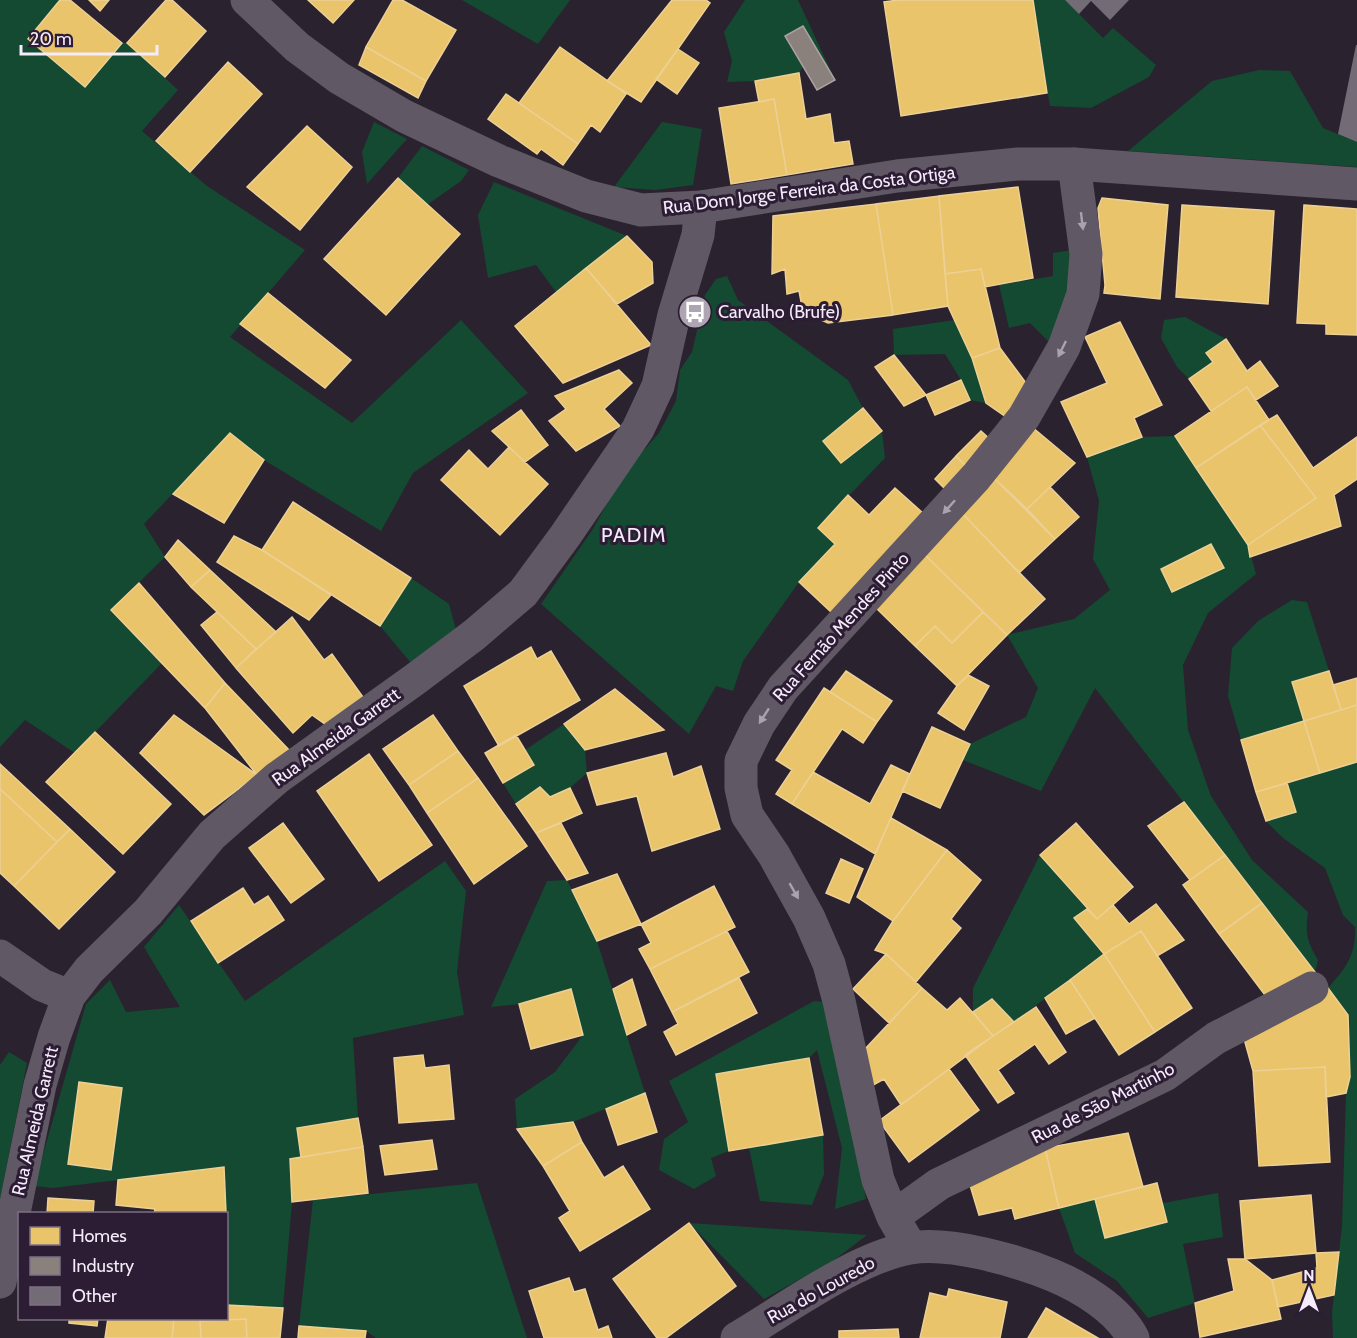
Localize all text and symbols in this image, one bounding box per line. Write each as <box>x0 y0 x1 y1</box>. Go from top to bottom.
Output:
scale bar <box>21 18 158 56</box>
text: 20 m <box>30 28 72 50</box>
street label: Rua Dom Jorge Ferreira da Costa Ortiga <box>662 161 957 219</box>
one-way arrow <box>1077 212 1087 231</box>
bus stop icon: Carvalho (Brufe) <box>677 294 713 330</box>
place label: Carvalho (Brufe) <box>718 301 840 323</box>
one-way arrow <box>1057 341 1067 358</box>
one-way arrow <box>942 499 956 514</box>
district label: PADIM <box>601 523 667 547</box>
street label: Rua Fernão Mendes Pinto <box>768 548 914 706</box>
street label: Rua Almeida Garrett <box>268 683 404 791</box>
one-way arrow <box>759 707 770 724</box>
one-way arrow <box>789 883 799 900</box>
street label: Rua Almeida Garrett <box>7 1044 63 1198</box>
street label: Rua de São Martinho <box>1028 1057 1178 1149</box>
legend <box>18 1212 228 1320</box>
text: Homes <box>72 1225 127 1247</box>
street label: Rua do Louredo <box>763 1251 879 1329</box>
text: Industry <box>72 1255 134 1277</box>
north arrow <box>1279 1260 1339 1320</box>
text: N <box>1303 1266 1315 1285</box>
text: Other <box>72 1285 117 1307</box>

